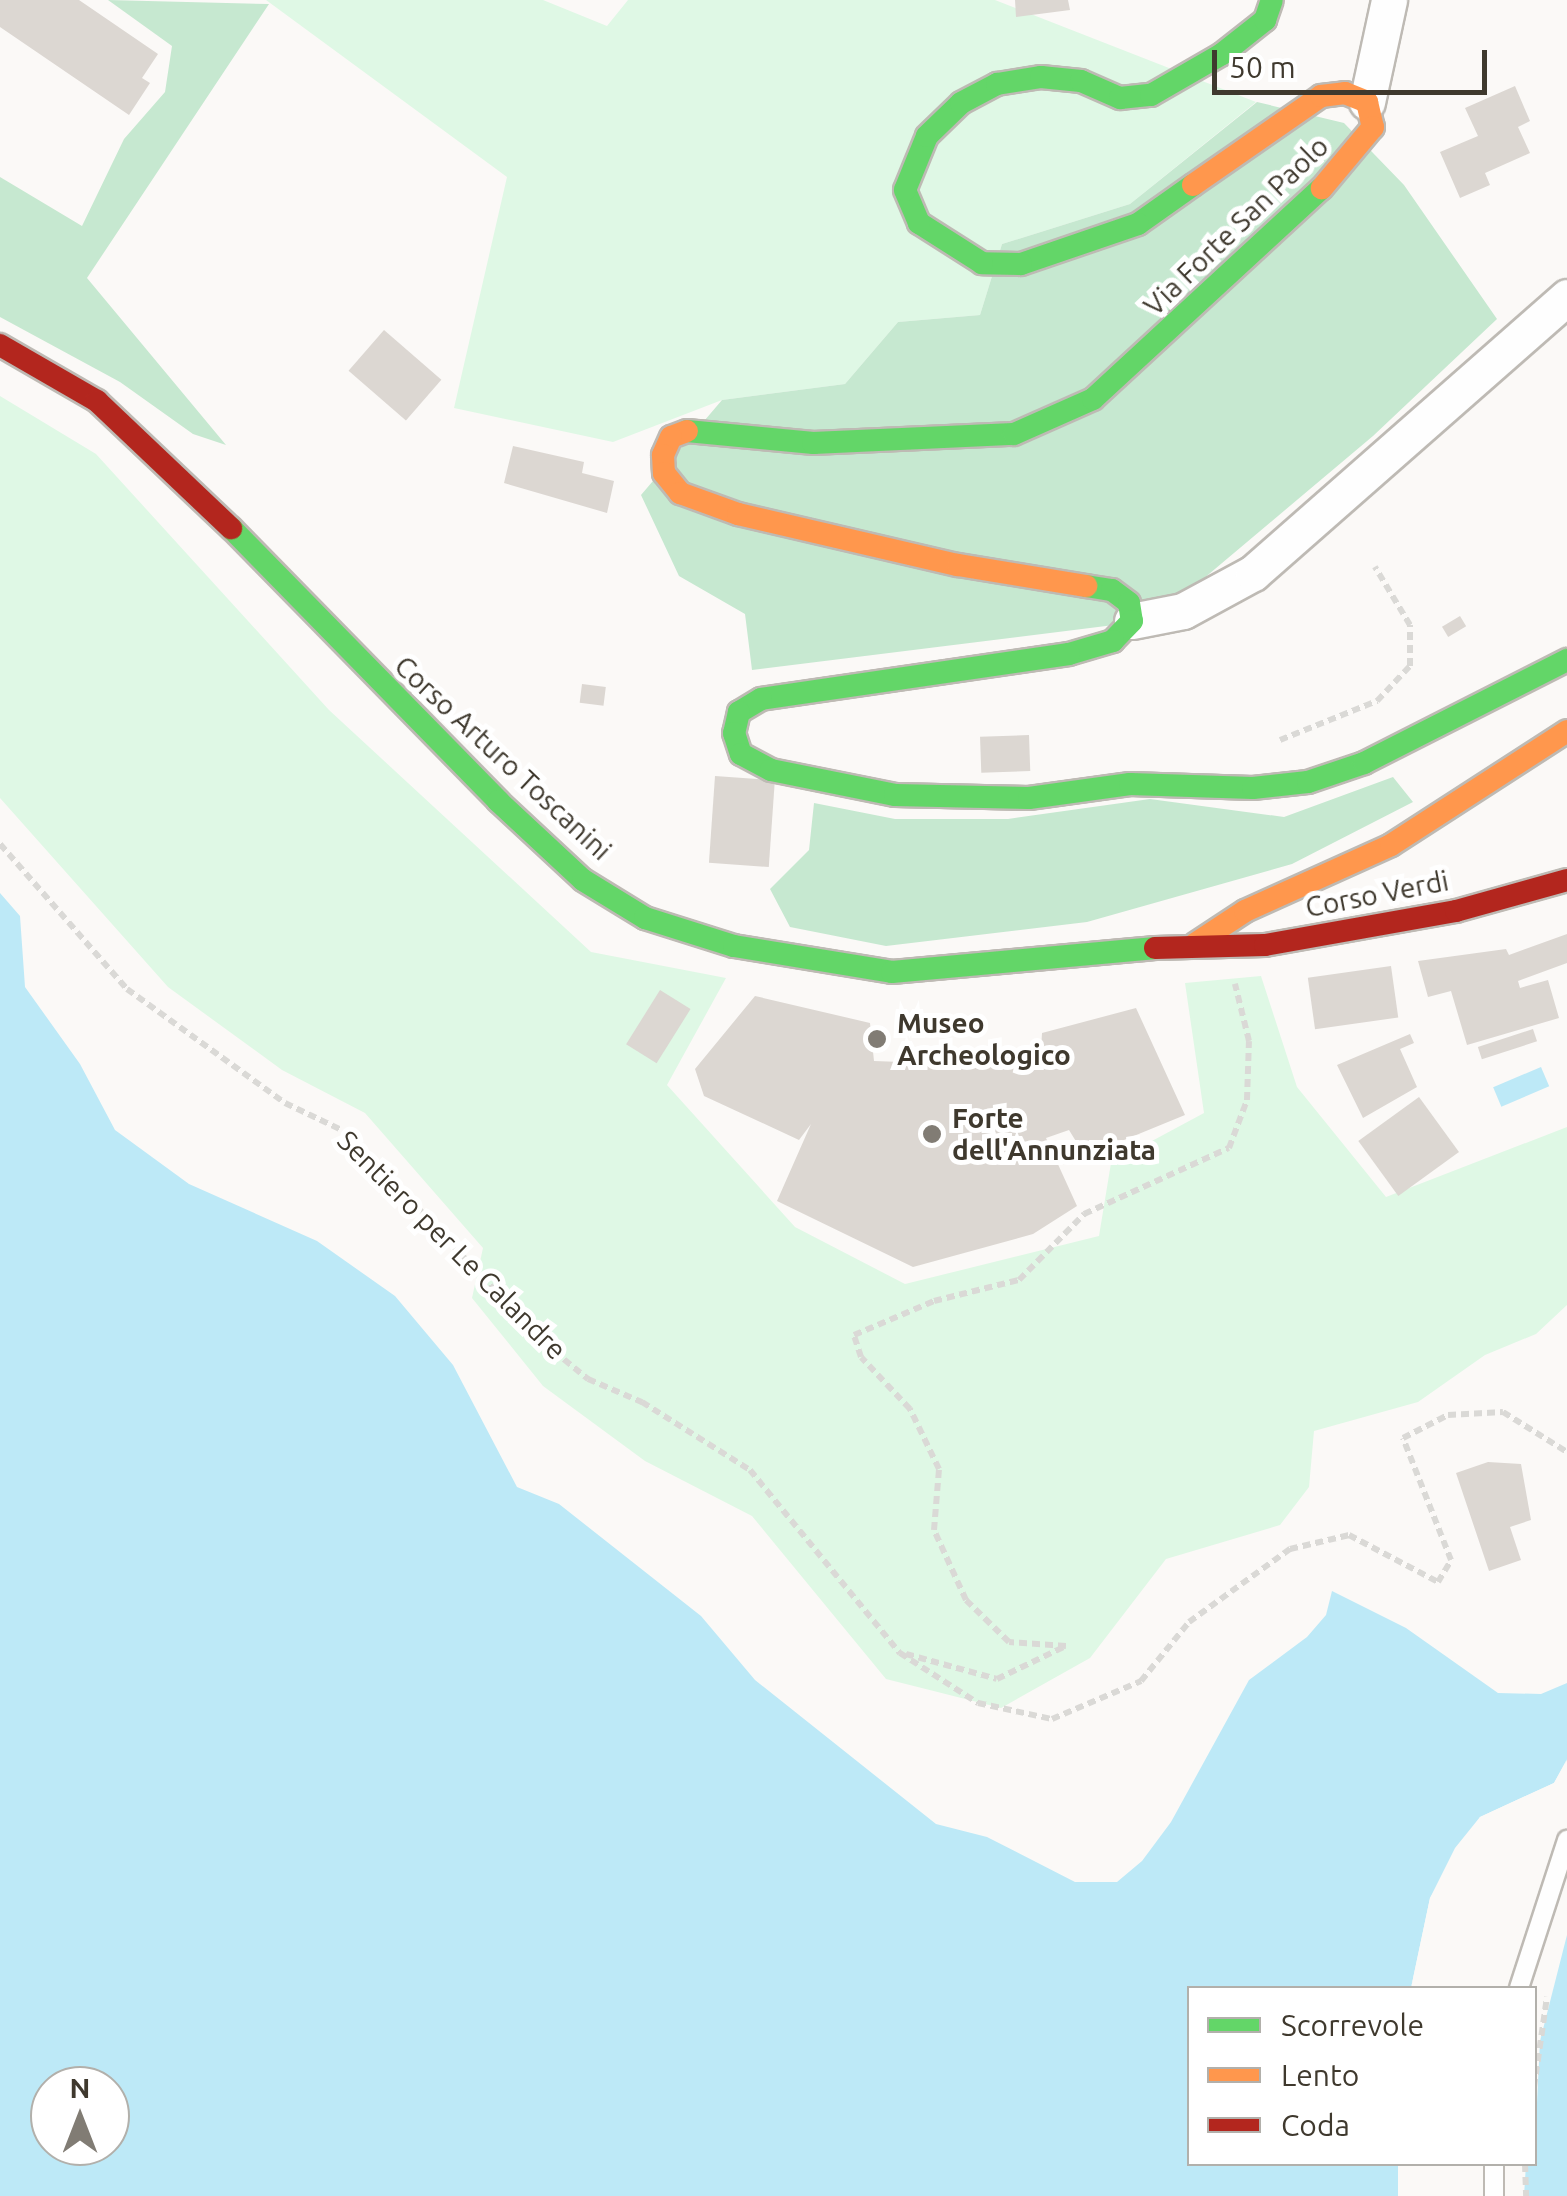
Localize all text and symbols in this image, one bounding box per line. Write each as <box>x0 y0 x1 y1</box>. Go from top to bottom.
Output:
scale bar <box>1217 30 1492 92</box>
text: 50 m <box>1229 50 1296 84</box>
street label: Via Forte San Paolo <box>1137 129 1335 323</box>
street label: Corso Arturo Toscanini <box>388 649 618 867</box>
street label: Corso Verdi <box>1303 864 1451 924</box>
place label: Museo Archeologico <box>897 1006 1071 1072</box>
marker: Museo Archeologico <box>866 1028 888 1050</box>
place label: Forte dell'Annunziata <box>952 1101 1156 1167</box>
marker: Forte dell'Annunziata <box>921 1123 943 1145</box>
street label: Sentiero per Le Calandre <box>331 1124 573 1366</box>
legend <box>1187 1986 1537 2166</box>
text: Scorrevole <box>1281 2008 1424 2042</box>
text: Lento <box>1281 2058 1359 2092</box>
north arrow <box>30 2066 130 2166</box>
text: N <box>70 2072 90 2103</box>
text: Coda <box>1281 2108 1350 2142</box>

